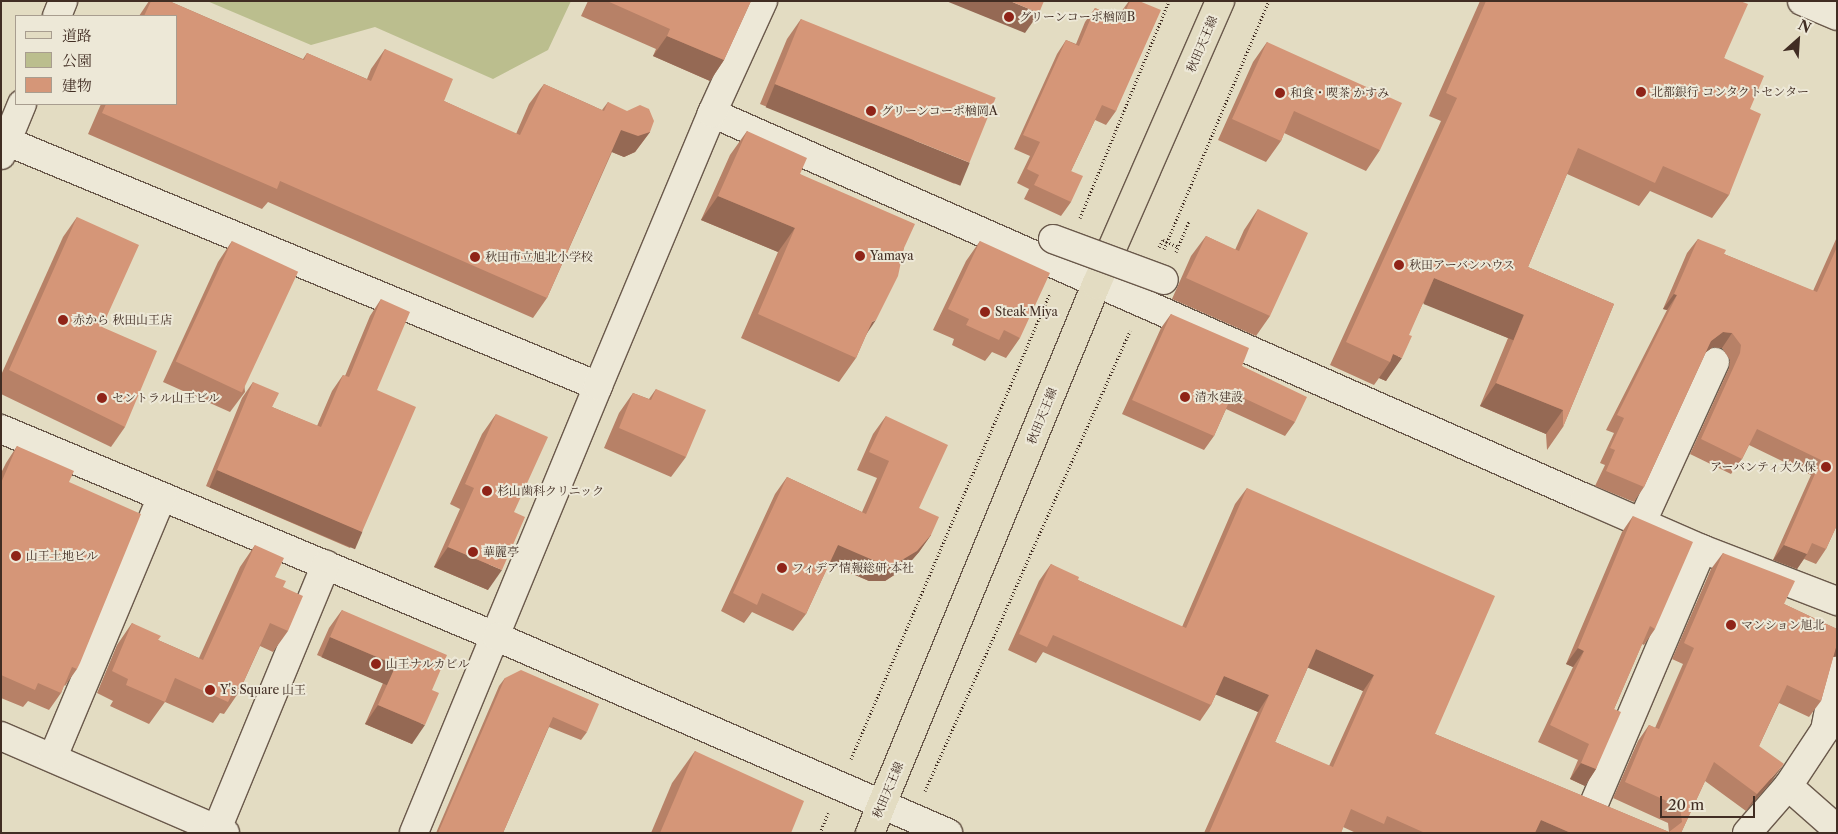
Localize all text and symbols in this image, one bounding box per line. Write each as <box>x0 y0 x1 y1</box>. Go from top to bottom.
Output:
place label: グリーンコーポ楢岡B <box>1019 10 1135 24</box>
marker: グリーンコーポ楢岡B <box>1003 11 1015 23</box>
street label: 秋田天王線 <box>1184 14 1220 74</box>
legend <box>15 15 178 105</box>
north arrow <box>1773 15 1823 65</box>
text: N <box>1795 16 1814 37</box>
text: 道路 <box>62 26 92 45</box>
text: 公園 <box>62 51 92 70</box>
text: 建物 <box>62 76 92 95</box>
place label: 北都銀行 コンタクトセンター <box>1651 85 1810 99</box>
place label: 和食・喫茶 かすみ <box>1290 86 1389 100</box>
marker: 北都銀行 コンタクトセンター <box>1635 86 1647 98</box>
marker: 和食・喫茶 かすみ <box>1274 87 1286 99</box>
place label: グリーンコーポ楢岡A <box>881 104 998 118</box>
marker: グリーンコーポ楢岡A <box>865 105 877 117</box>
place label: Yamaya <box>870 249 914 263</box>
place label: 秋田市立旭北小学校 <box>485 250 593 264</box>
marker: Yamaya <box>854 250 866 262</box>
marker: 秋田市立旭北小学校 <box>469 251 481 263</box>
place label: 秋田アーバンハウス <box>1409 258 1517 272</box>
marker: 秋田アーバンハウス <box>1393 259 1405 271</box>
place label: Steak Miya <box>995 305 1058 319</box>
marker: Steak Miya <box>979 306 991 318</box>
place label: 赤から 秋田山王店 <box>73 313 172 327</box>
marker: 赤から 秋田山王店 <box>57 314 69 326</box>
street label: 秋田天王線 <box>1024 385 1060 447</box>
place label: 清水建設 <box>1195 390 1243 404</box>
place label: セントラル山王ビル <box>112 391 220 405</box>
marker: 清水建設 <box>1179 391 1191 403</box>
marker: セントラル山王ビル <box>96 392 108 404</box>
place label: アーバンティ大久保 <box>1708 460 1816 474</box>
marker: アーバンティ大久保 <box>1820 461 1832 473</box>
place label: 杉山歯科クリニック <box>497 484 605 498</box>
marker: 杉山歯科クリニック <box>481 485 493 497</box>
place label: 華麗亭 <box>483 545 519 559</box>
marker: 華麗亭 <box>467 546 479 558</box>
place label: 山王土地ビル <box>26 549 98 563</box>
marker: 山王土地ビル <box>10 550 22 562</box>
place label: フィデア情報総研 本社 <box>792 561 915 575</box>
marker: フィデア情報総研 本社 <box>776 562 788 574</box>
place label: マンション旭北 <box>1741 618 1825 632</box>
marker: マンション旭北 <box>1725 619 1737 631</box>
place label: 山王ナルカビル <box>386 657 470 671</box>
marker: 山王ナルカビル <box>370 658 382 670</box>
place label: Y's Square 山王 <box>220 683 306 697</box>
marker: Y's Square 山王 <box>204 684 216 696</box>
street label: 秋田天王線 <box>870 760 906 820</box>
scale bar <box>1663 786 1758 818</box>
text: 20 m <box>1668 795 1704 814</box>

